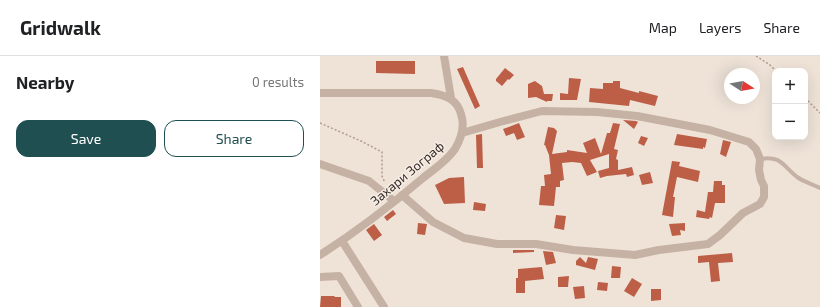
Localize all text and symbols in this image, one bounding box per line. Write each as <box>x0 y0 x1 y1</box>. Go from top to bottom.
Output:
text: Gridwalk <box>20 16 101 39</box>
text: Map <box>649 19 677 36</box>
text: Layers <box>699 19 741 36</box>
text: Share <box>763 19 800 36</box>
north arrow <box>724 68 760 104</box>
map controls <box>772 68 808 140</box>
button: + <box>772 68 808 104</box>
text: Nearby <box>16 72 74 92</box>
text: 0 results <box>252 74 304 90</box>
button: − <box>772 104 808 140</box>
button: Save <box>16 120 156 157</box>
button: Share <box>164 120 304 157</box>
street label: Захари Зограф <box>367 138 447 208</box>

